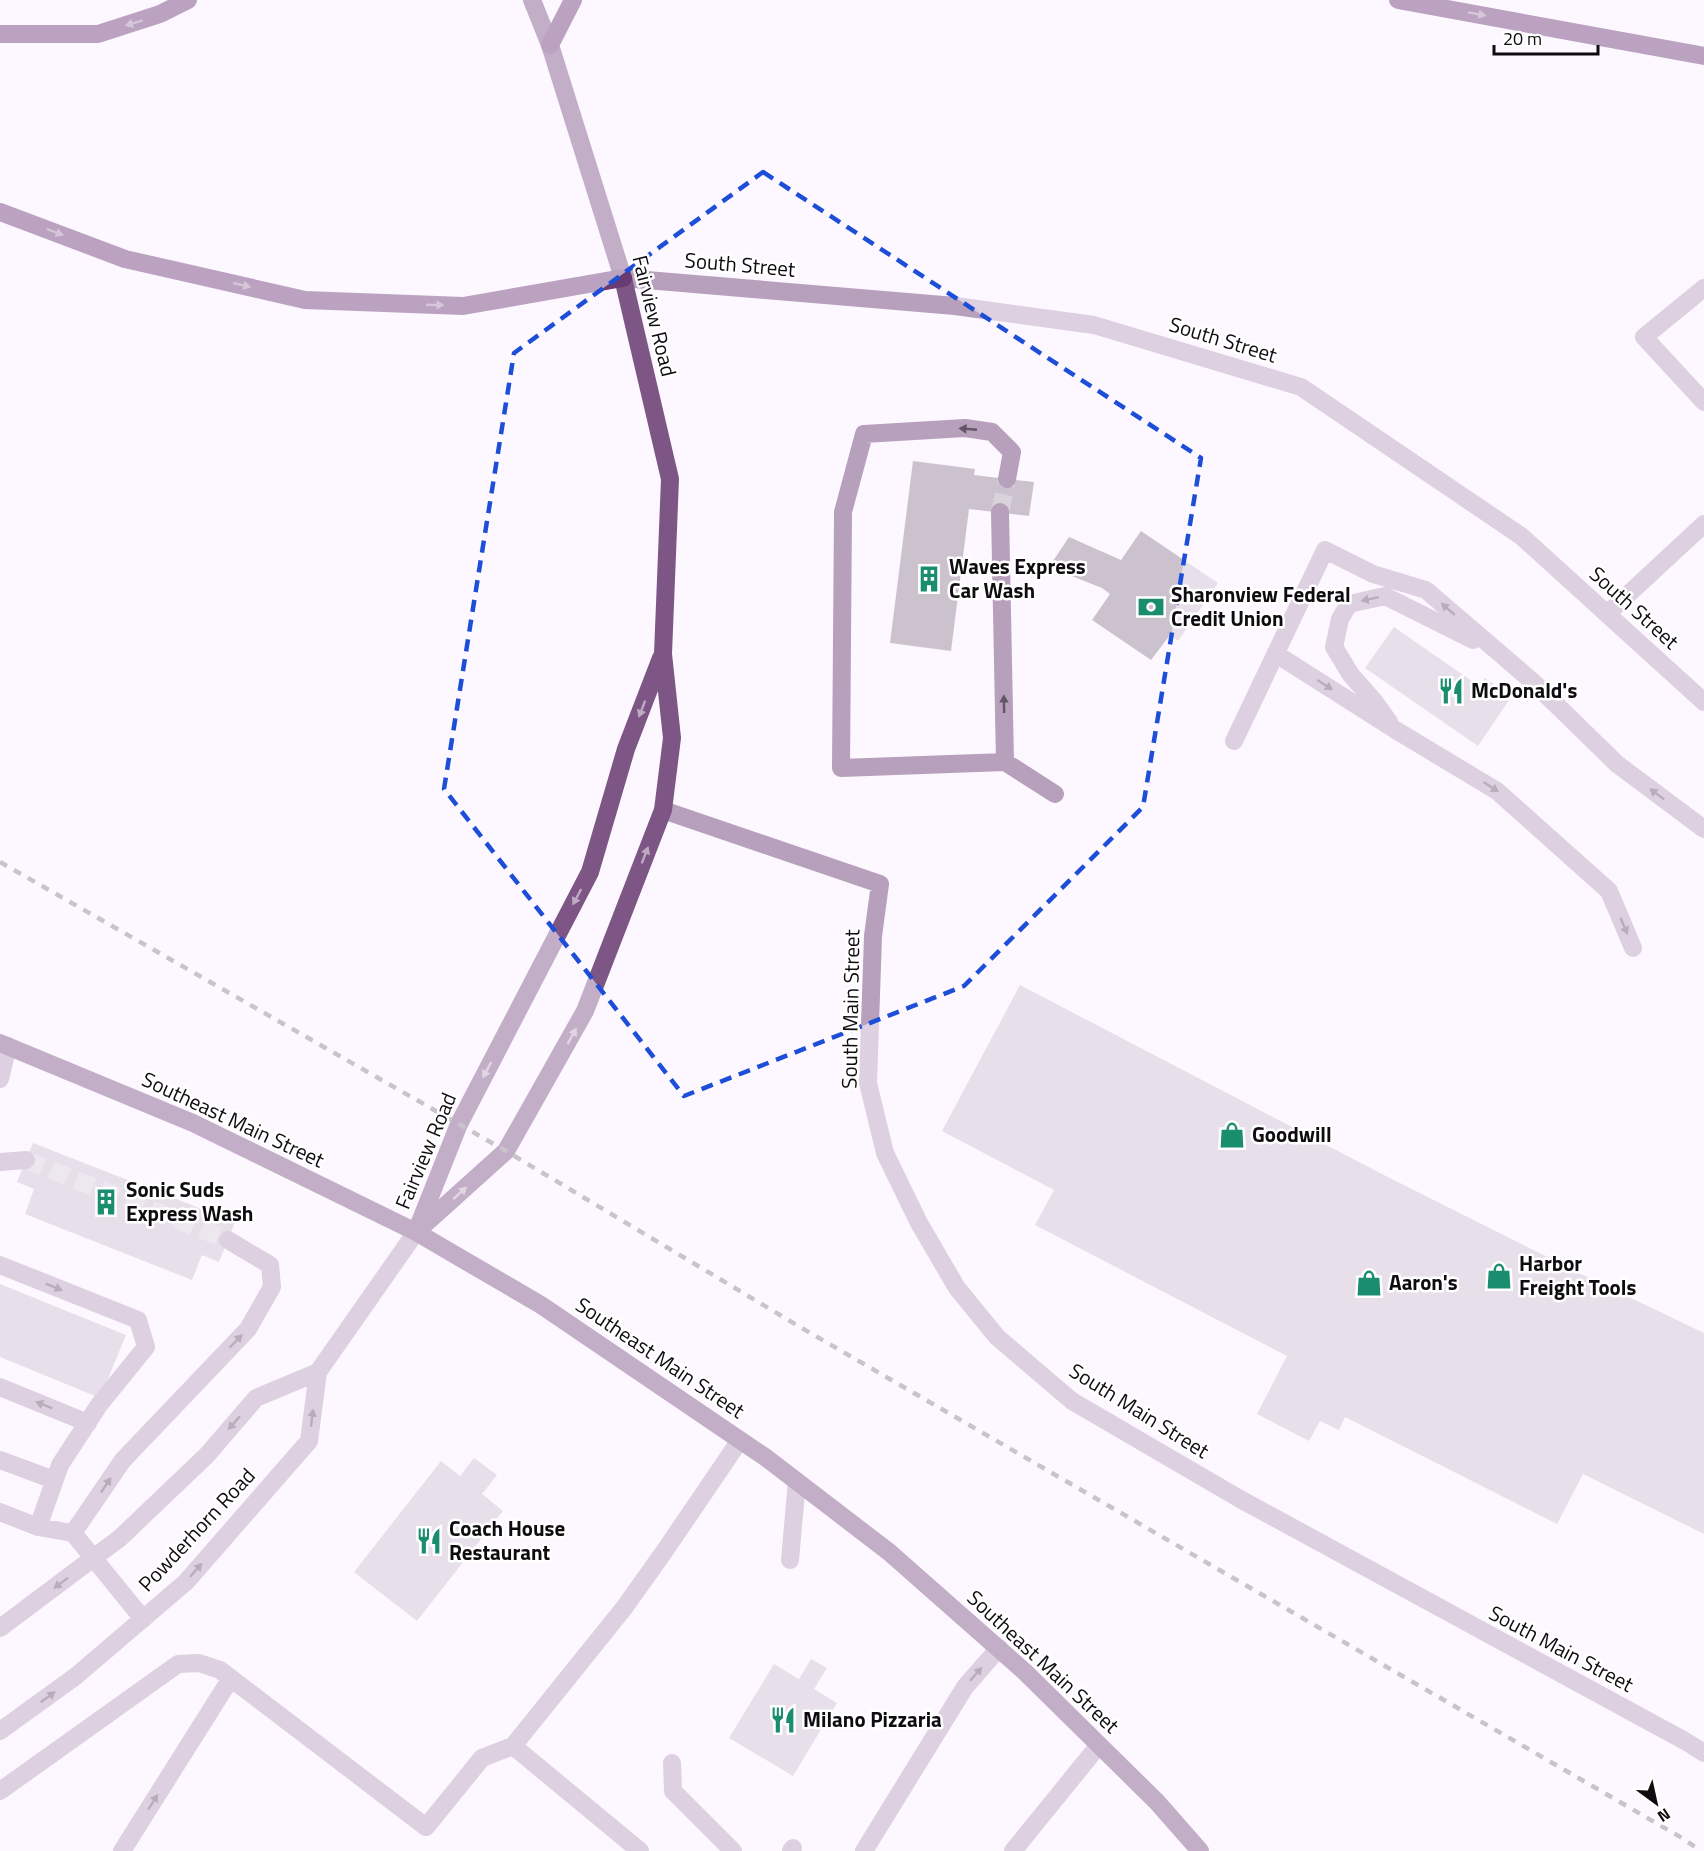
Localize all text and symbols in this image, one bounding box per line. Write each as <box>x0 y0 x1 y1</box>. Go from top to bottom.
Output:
one-way arrow <box>1467 10 1486 19</box>
one-way arrow <box>125 18 143 28</box>
scale bar <box>1494 18 1598 56</box>
text: 20 m <box>1503 25 1542 52</box>
one-way arrow <box>46 228 64 238</box>
street label: South Street <box>683 243 797 285</box>
street label: Fairview Road <box>624 252 685 380</box>
one-way arrow <box>233 281 251 291</box>
one-way arrow <box>426 300 445 310</box>
street label: South Street <box>1166 308 1282 371</box>
one-way arrow <box>958 424 977 434</box>
place label: Waves Express Car Wash <box>949 550 1086 606</box>
street label: South Street <box>1583 558 1687 657</box>
building icon: Waves Express Car Wash <box>914 564 944 594</box>
place label: Sharonview Federal Credit Union <box>1171 578 1351 634</box>
bank icon: Sharonview Federal Credit Union <box>1136 592 1166 622</box>
one-way arrow <box>1361 595 1380 604</box>
one-way arrow <box>1440 603 1456 616</box>
place label: McDonald's <box>1471 674 1577 706</box>
restaurant icon: McDonald's <box>1436 676 1466 706</box>
one-way arrow <box>1317 679 1333 690</box>
one-way arrow <box>999 694 1009 713</box>
one-way arrow <box>637 700 647 718</box>
one-way arrow <box>1483 782 1499 793</box>
one-way arrow <box>1649 788 1665 800</box>
one-way arrow <box>640 846 650 864</box>
one-way arrow <box>572 888 582 905</box>
one-way arrow <box>1619 917 1629 935</box>
street label: South Main Street <box>833 928 867 1089</box>
one-way arrow <box>566 1027 576 1044</box>
one-way arrow <box>482 1061 492 1078</box>
street label: Southeast Main Street <box>137 1063 330 1176</box>
street label: Fairview Road <box>386 1087 464 1214</box>
place label: Goodwill <box>1252 1118 1332 1150</box>
shop icon: Goodwill <box>1217 1120 1247 1150</box>
place label: Sonic Suds Express Wash <box>126 1173 253 1229</box>
building icon: Sonic Suds Express Wash <box>91 1187 121 1217</box>
one-way arrow <box>452 1187 467 1200</box>
place label: Harbor Freight Tools <box>1519 1247 1636 1303</box>
shop icon: Harbor Freight Tools <box>1484 1261 1514 1291</box>
place label: Aaron's <box>1389 1266 1458 1298</box>
shop icon: Aaron's <box>1354 1268 1384 1298</box>
one-way arrow <box>46 1282 64 1292</box>
street label: Southeast Main Street <box>570 1289 752 1426</box>
one-way arrow <box>229 1334 243 1348</box>
street label: South Main Street <box>1063 1354 1216 1466</box>
one-way arrow <box>35 1400 53 1409</box>
one-way arrow <box>307 1408 316 1427</box>
one-way arrow <box>228 1415 241 1430</box>
street label: Powderhorn Road <box>130 1460 262 1598</box>
one-way arrow <box>100 1477 111 1493</box>
place label: Coach House Restaurant <box>449 1512 565 1568</box>
restaurant icon: Coach House Restaurant <box>414 1526 444 1556</box>
one-way arrow <box>189 1563 203 1578</box>
one-way arrow <box>53 1577 69 1589</box>
street label: Southeast Main Street <box>960 1582 1127 1741</box>
street label: South Main Street <box>1483 1597 1640 1700</box>
one-way arrow <box>969 1667 982 1682</box>
one-way arrow <box>39 1691 55 1703</box>
place label: Milano Pizzaria <box>803 1703 942 1735</box>
restaurant icon: Milano Pizzaria <box>768 1705 798 1735</box>
north arrow <box>1626 1773 1686 1833</box>
one-way arrow <box>148 1793 159 1810</box>
text: N <box>1653 1802 1675 1829</box>

